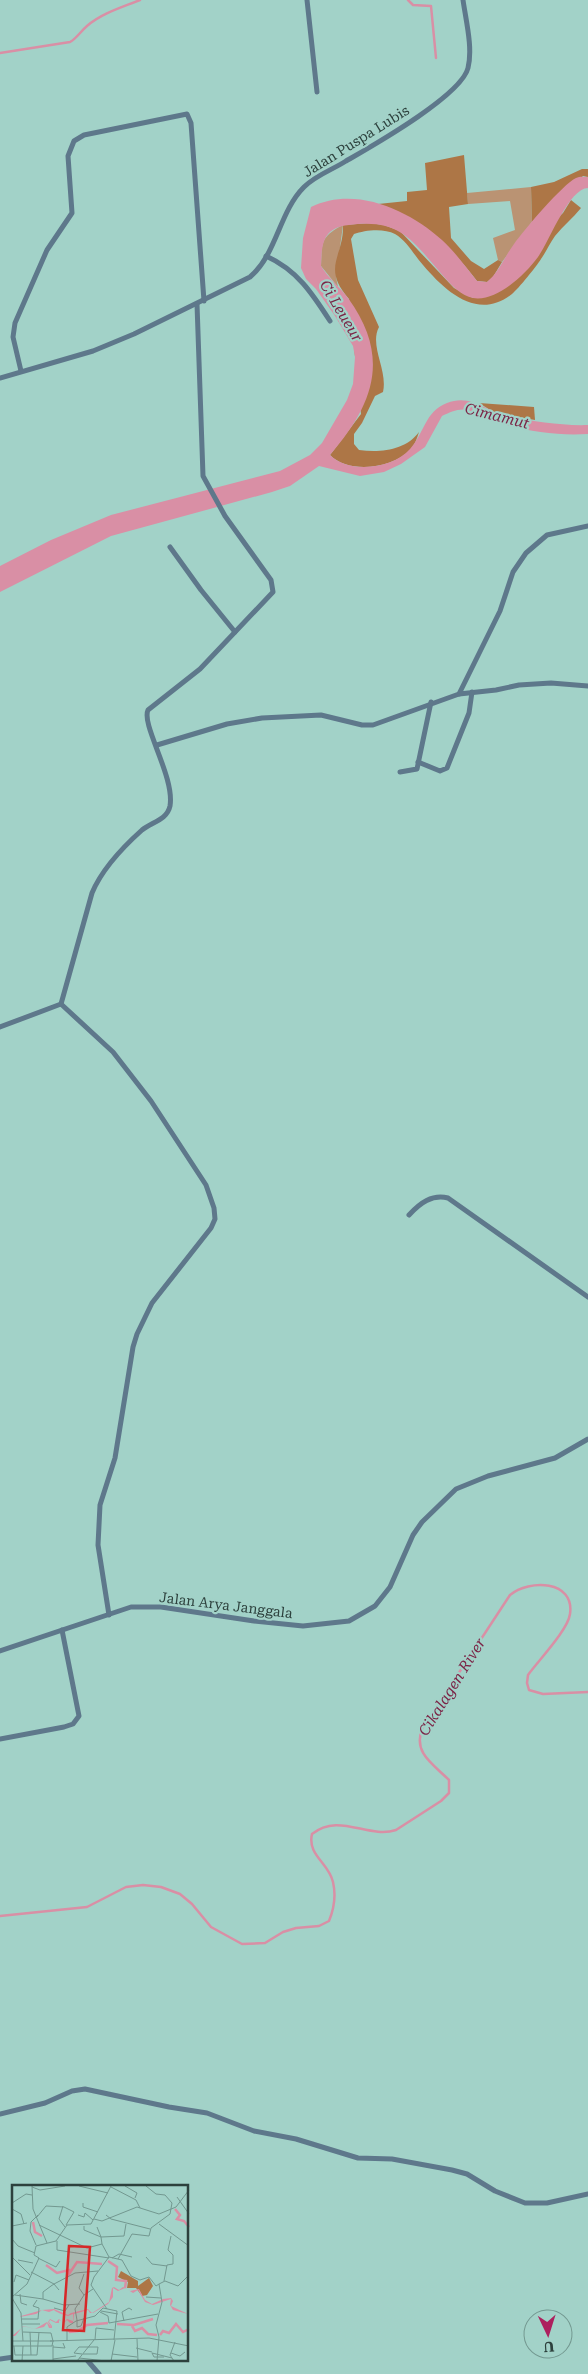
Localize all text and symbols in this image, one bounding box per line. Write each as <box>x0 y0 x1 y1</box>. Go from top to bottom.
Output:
street label: Jalan Puspa Lubis <box>300 102 412 180</box>
water label: Ci Leueur <box>316 277 367 345</box>
water label: Cimamut <box>463 399 531 433</box>
street label: Jalan Arya Janggala <box>158 1589 294 1621</box>
water label: Cikalagen River <box>415 1634 490 1739</box>
inset map <box>12 2185 189 2362</box>
north arrow <box>523 2309 573 2359</box>
text: U <box>543 2339 555 2355</box>

